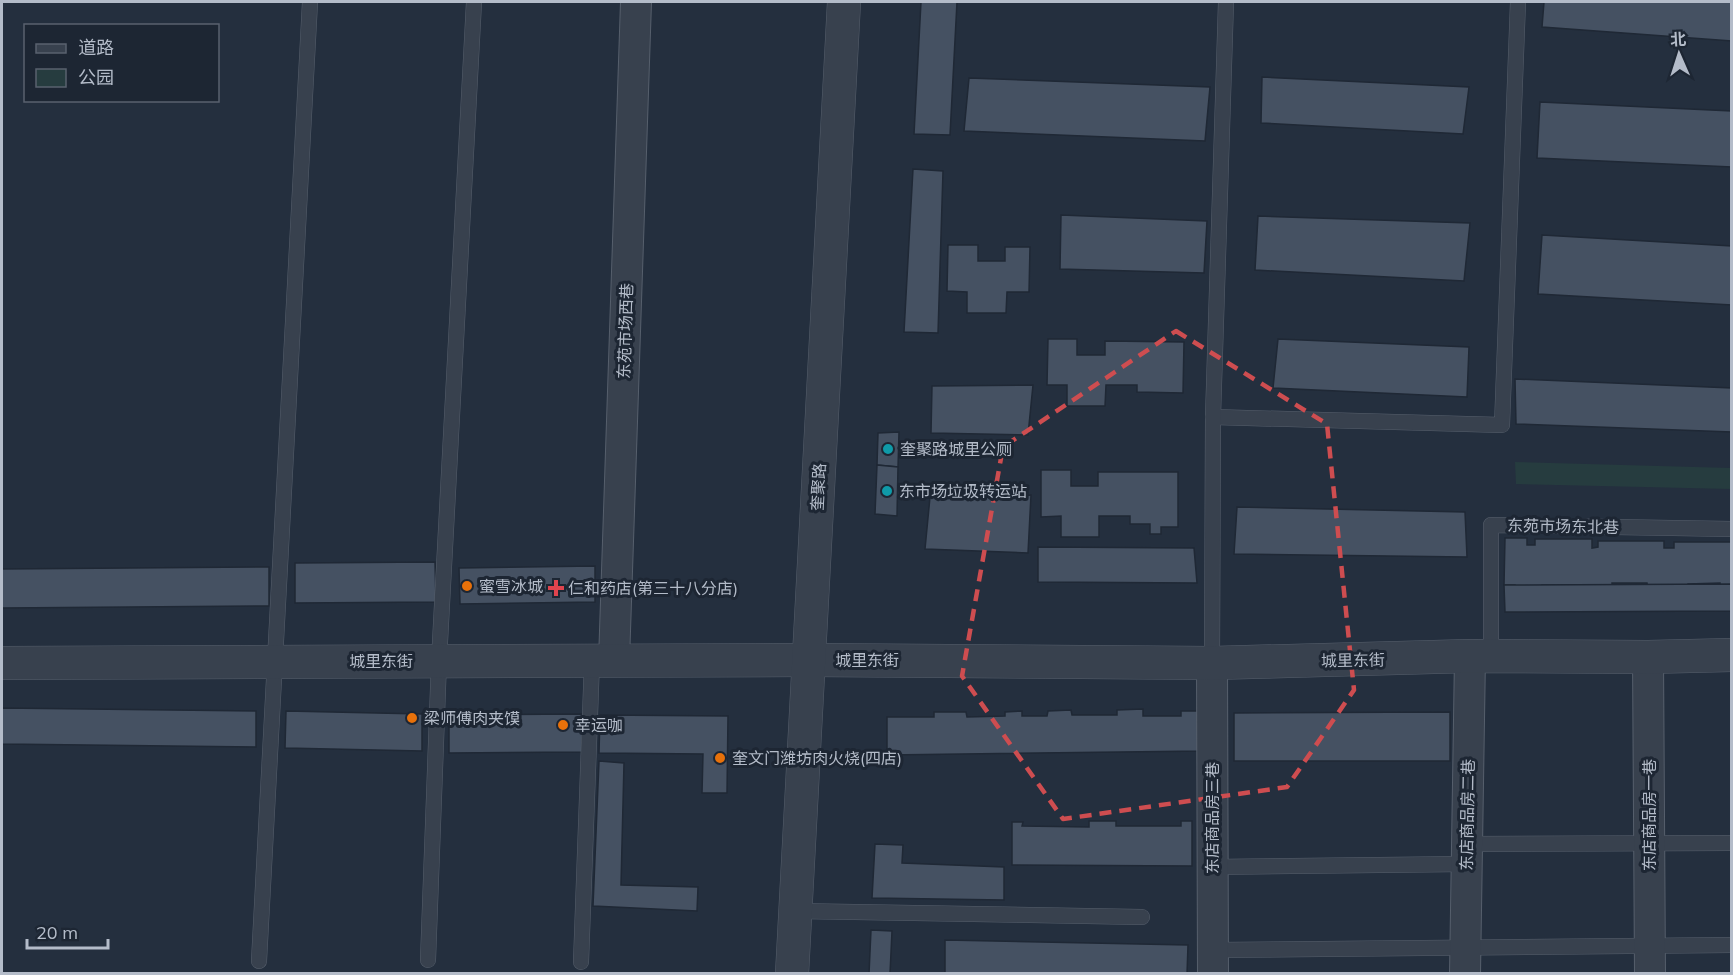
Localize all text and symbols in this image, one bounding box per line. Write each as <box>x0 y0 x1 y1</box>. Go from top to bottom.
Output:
legend <box>24 24 219 102</box>
north arrow <box>1649 24 1709 84</box>
text: 北 <box>1670 29 1687 49</box>
text: 道路 <box>78 36 114 59</box>
text: 公园 <box>78 66 114 89</box>
street label: 东苑市场西巷 <box>613 283 637 379</box>
place label: 奎聚路城里公厕 <box>900 439 1012 459</box>
marker: 奎聚路城里公厕 <box>881 442 895 456</box>
street label: 奎聚路 <box>807 463 829 511</box>
place label: 东市场垃圾转运站 <box>899 481 1027 501</box>
marker: 东市场垃圾转运站 <box>880 484 894 498</box>
street label: 东苑市场东北巷 <box>1507 515 1619 537</box>
place label: 蜜雪冰城 <box>479 576 543 596</box>
place label: 仁和药店(第三十八分店) <box>568 578 738 598</box>
marker: 蜜雪冰城 <box>460 579 474 593</box>
marker: 仁和药店(第三十八分店) <box>549 581 563 595</box>
street label: 城里东街 <box>1321 649 1385 671</box>
street label: 城里东街 <box>835 650 899 670</box>
street label: 城里东街 <box>349 651 413 671</box>
place label: 梁师傅肉夹馍 <box>424 708 520 728</box>
marker: 梁师傅肉夹馍 <box>405 711 419 725</box>
place label: 幸运咖 <box>575 715 623 735</box>
marker: 幸运咖 <box>556 718 570 732</box>
place label: 奎文门潍坊肉火烧(四店) <box>732 748 902 768</box>
marker: 奎文门潍坊肉火烧(四店) <box>713 751 727 765</box>
street label: 东店商品房二巷 <box>1456 759 1478 871</box>
street label: 东店商品房一巷 <box>1639 759 1659 871</box>
street label: 东店商品房三巷 <box>1202 762 1222 874</box>
scale bar <box>27 912 108 950</box>
text: 20 m <box>36 921 78 944</box>

